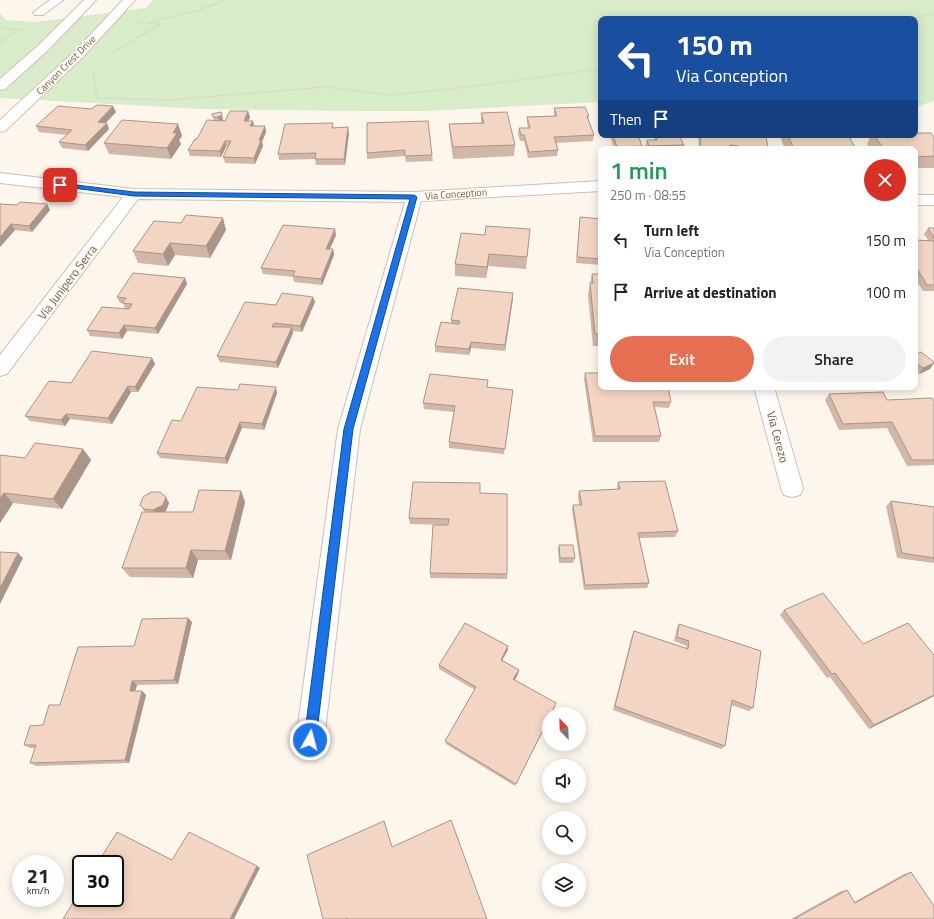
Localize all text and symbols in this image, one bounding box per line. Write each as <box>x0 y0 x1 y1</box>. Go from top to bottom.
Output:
text: 150 m <box>676 23 753 66</box>
street label: Canyon Crest Drive <box>33 32 99 98</box>
icon: left <box>610 32 662 84</box>
text: Via Conception <box>676 62 788 89</box>
text: Then <box>610 108 642 131</box>
icon: arrive <box>650 108 672 130</box>
text: 1 min <box>610 152 668 188</box>
button: close <box>864 159 906 201</box>
pin <box>43 168 77 202</box>
icon: arrive <box>49 174 71 196</box>
street label: Via Conception <box>424 184 488 204</box>
text: 250 m · 08:55 <box>610 185 686 205</box>
text: Turn left <box>644 219 699 242</box>
icon: left <box>610 229 632 251</box>
text: 150 m <box>865 229 906 252</box>
street label: Via Junipero Serra <box>32 241 102 323</box>
text: Via Conception <box>644 242 725 262</box>
icon: arrive <box>610 281 632 303</box>
text: Arrive at destination <box>644 281 777 304</box>
text: 100 m <box>865 281 906 304</box>
button: Exit <box>610 336 754 382</box>
button: Share <box>762 336 906 382</box>
street label: Via Cerezo <box>762 409 794 465</box>
north arrow <box>542 707 586 751</box>
map controls <box>542 707 586 907</box>
position arrow <box>289 719 331 761</box>
button: sound <box>542 759 586 803</box>
button: search <box>542 811 586 855</box>
speed limit sign: 30 <box>72 855 124 907</box>
text: 21 <box>27 860 49 891</box>
button: layers <box>542 863 586 907</box>
text: km/h <box>27 883 49 898</box>

